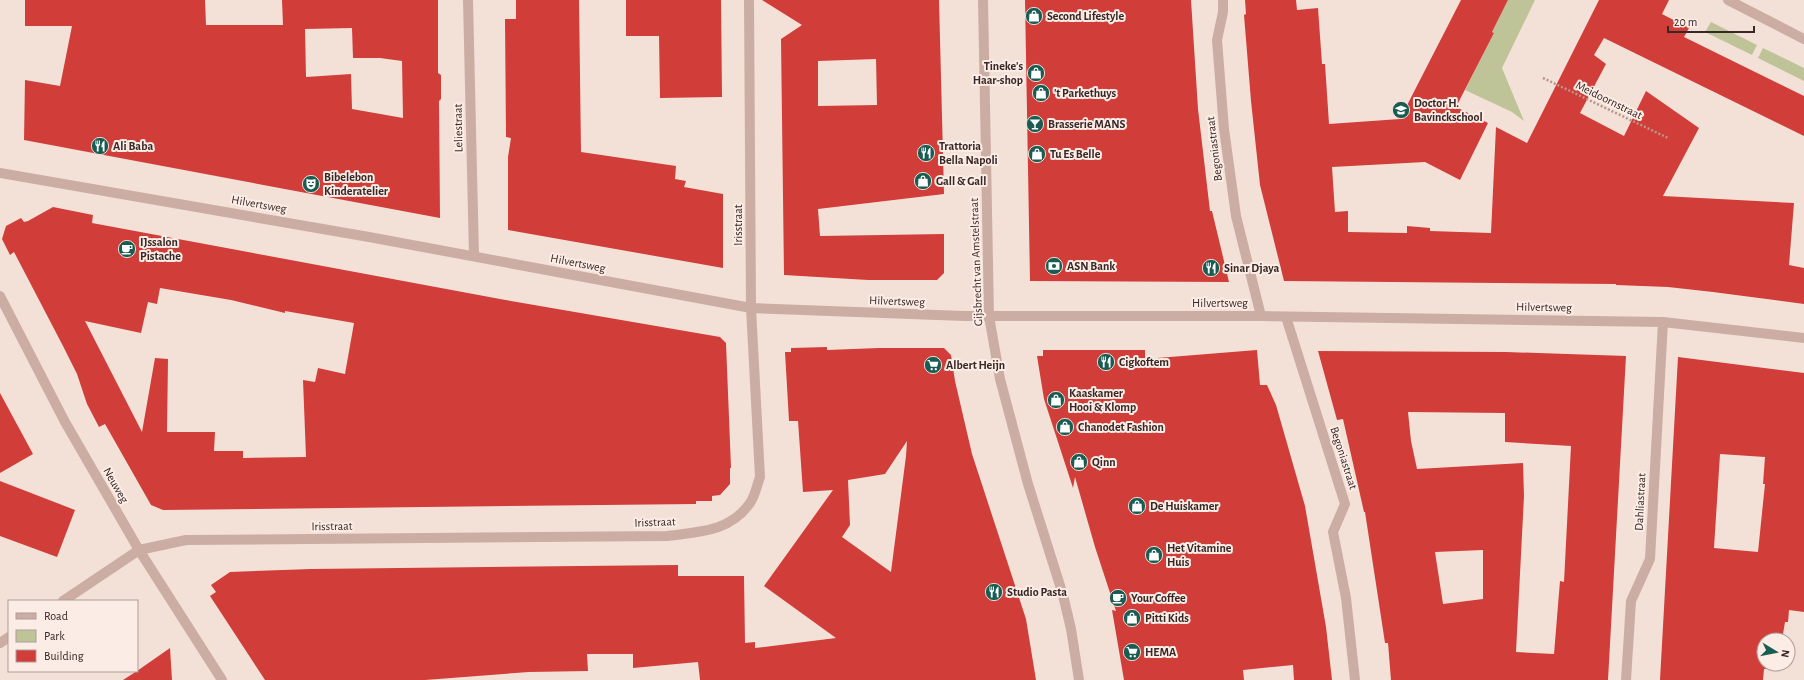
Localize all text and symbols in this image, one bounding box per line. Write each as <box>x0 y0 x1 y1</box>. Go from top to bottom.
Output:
shop icon: Second Lifestyle <box>1024 6 1044 26</box>
scale bar <box>1668 8 1754 34</box>
place label: Second Lifestyle <box>1047 10 1124 23</box>
text: 20 m <box>1674 16 1697 28</box>
place label: Tineke's Haar-shop <box>973 60 1023 86</box>
shop icon: Tineke's Haar-shop <box>1026 63 1046 83</box>
street label: Meidoornstraat <box>1574 79 1644 121</box>
shop icon: 't Parkethuys <box>1031 83 1051 103</box>
place label: 't Parkethuys <box>1054 87 1117 100</box>
place label: Doctor H. Bavinckschool <box>1414 97 1483 123</box>
school or university icon: Doctor H. Bavinckschool <box>1391 100 1411 120</box>
street label: Leliestraat <box>452 103 464 152</box>
bar icon: Brasserie MANS <box>1025 114 1045 134</box>
street label: Begoniastraat <box>1204 116 1224 182</box>
place label: Brasserie MANS <box>1048 118 1125 130</box>
restaurant icon: Ali Baba <box>90 136 110 156</box>
place label: Ali Baba <box>113 140 153 152</box>
place label: Trattoria Bella Napoli <box>939 140 998 166</box>
restaurant icon: Trattoria Bella Napoli <box>916 143 936 163</box>
shop icon: Tu Es Belle <box>1027 144 1047 164</box>
place label: Tu Es Belle <box>1050 148 1101 160</box>
place label: Bibelebon Kinderatelier <box>324 171 389 197</box>
shop icon: Gall & Gall <box>913 171 933 191</box>
theatre icon: Bibelebon Kinderatelier <box>301 174 321 194</box>
place label: Gall & Gall <box>936 175 986 187</box>
street label: Hilvertsweg <box>230 193 288 215</box>
street label: Gijsbrecht van Amstelstraat <box>968 197 985 326</box>
street label: Irisstraat <box>732 204 744 246</box>
place label: IJssalon Pistache <box>140 236 181 262</box>
cafe icon: IJssalon Pistache <box>117 239 137 259</box>
street label: Hilvertsweg <box>549 252 607 274</box>
bank icon: ASN Bank <box>1044 256 1064 276</box>
restaurant icon: Sinar Djaya <box>1201 258 1221 278</box>
place label: ASN Bank <box>1067 260 1115 272</box>
place label: Sinar Djaya <box>1224 262 1280 275</box>
street label: Hilvertsweg <box>869 294 925 308</box>
street label: Hilvertsweg <box>1192 297 1248 309</box>
street label: Hilvertsweg <box>1516 301 1572 313</box>
restaurant icon: Cigkoftem <box>1096 352 1116 372</box>
supermarket icon: Albert Heijn <box>923 355 943 375</box>
place label: Cigkoftem <box>1119 356 1169 368</box>
place label: Albert Heijn <box>946 359 1005 372</box>
place label: Kaaskamer Hooi & Klomp <box>1069 387 1136 413</box>
shop icon: Kaaskamer Hooi & Klomp <box>1046 390 1066 410</box>
shop icon: Chanodet Fashion <box>1055 417 1075 437</box>
place label: Chanodet Fashion <box>1078 421 1164 433</box>
street label: Begoniastraat <box>1328 425 1360 491</box>
shop icon: Qinn <box>1069 452 1089 472</box>
place label: Qinn <box>1092 456 1116 469</box>
street label: Neuweg <box>101 465 131 505</box>
street label: Dahliastraat <box>1632 473 1648 531</box>
shop icon: De Huiskamer <box>1127 496 1147 516</box>
place label: De Huiskamer <box>1150 500 1219 512</box>
street label: Irisstraat <box>634 515 676 529</box>
street label: Irisstraat <box>311 520 353 532</box>
place label: Het Vitamine Huis <box>1167 542 1232 568</box>
shop icon: Het Vitamine Huis <box>1144 545 1164 565</box>
restaurant icon: Studio Pasta <box>984 582 1004 602</box>
place label: Studio Pasta <box>1007 586 1067 598</box>
cafe icon: Your Coffee <box>1108 588 1128 608</box>
place label: Your Coffee <box>1131 592 1186 604</box>
legend <box>8 600 138 672</box>
shop icon: Pitti Kids <box>1122 608 1142 628</box>
text: Road <box>44 610 68 622</box>
place label: Pitti Kids <box>1145 612 1189 624</box>
text: Park <box>44 630 65 642</box>
north arrow <box>1756 632 1796 672</box>
supermarket icon: HEMA <box>1122 642 1142 662</box>
place label: HEMA <box>1145 646 1177 658</box>
text: N <box>1779 649 1791 658</box>
text: Building <box>44 650 84 662</box>

